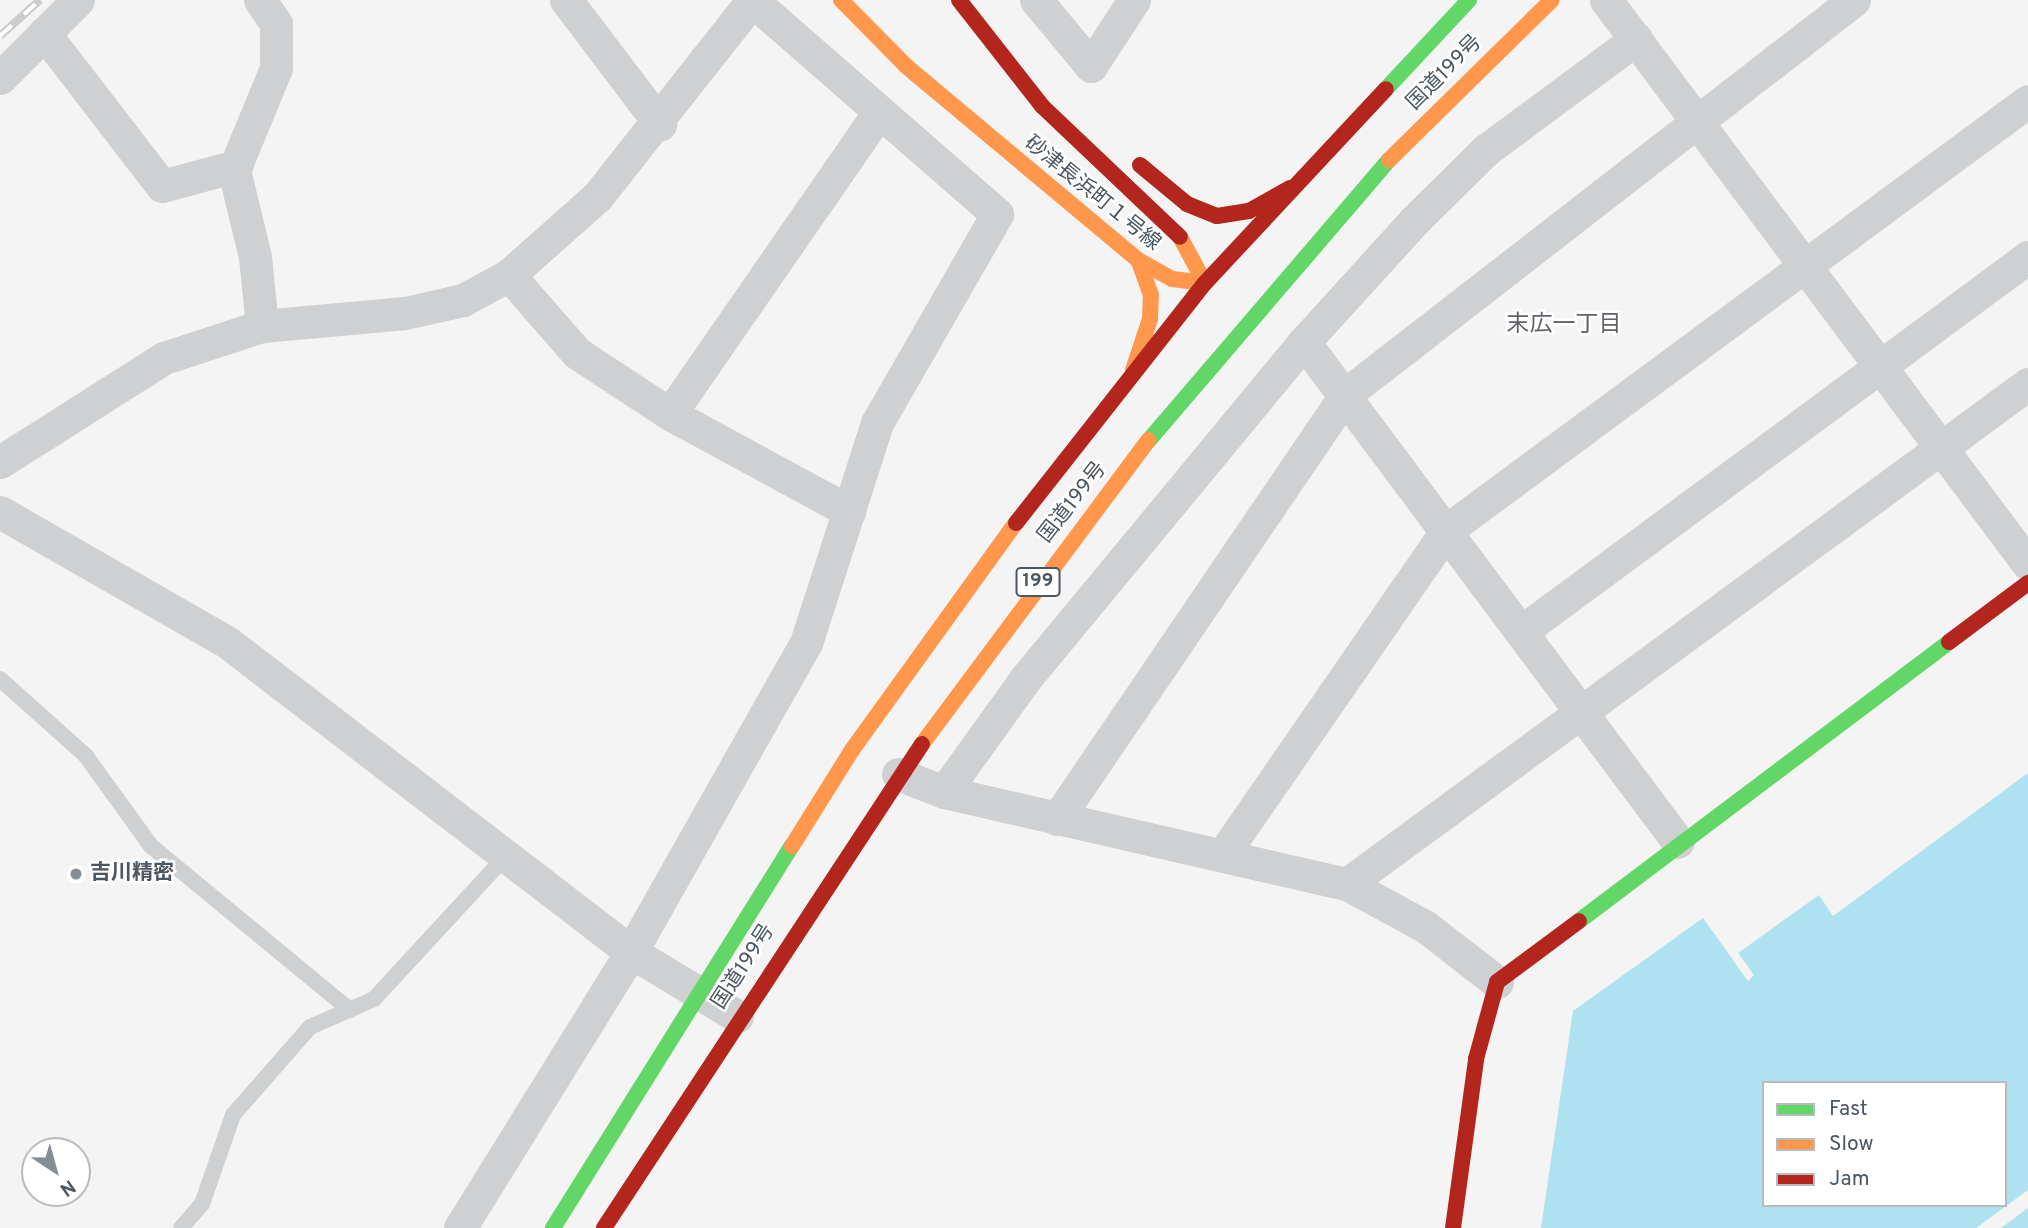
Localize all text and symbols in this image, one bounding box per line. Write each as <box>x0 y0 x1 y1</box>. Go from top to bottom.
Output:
street label: 国道199号 <box>1402 30 1488 116</box>
street label: 砂津長浜町１号線 <box>1019 131 1165 257</box>
district label: 末広一丁目 <box>1507 312 1621 340</box>
street label: 国道199号 <box>1034 457 1112 549</box>
road number: 199 <box>1015 566 1061 597</box>
place label: 吉川精密 <box>90 861 174 887</box>
marker: 吉川精密 <box>68 866 84 882</box>
street label: 国道199号 <box>707 920 781 1014</box>
legend <box>1762 1081 2007 1207</box>
text: Fast <box>1829 1096 1868 1123</box>
text: Slow <box>1829 1131 1874 1158</box>
north arrow <box>21 1137 91 1207</box>
text: Jam <box>1829 1166 1870 1193</box>
text: N <box>55 1174 80 1201</box>

